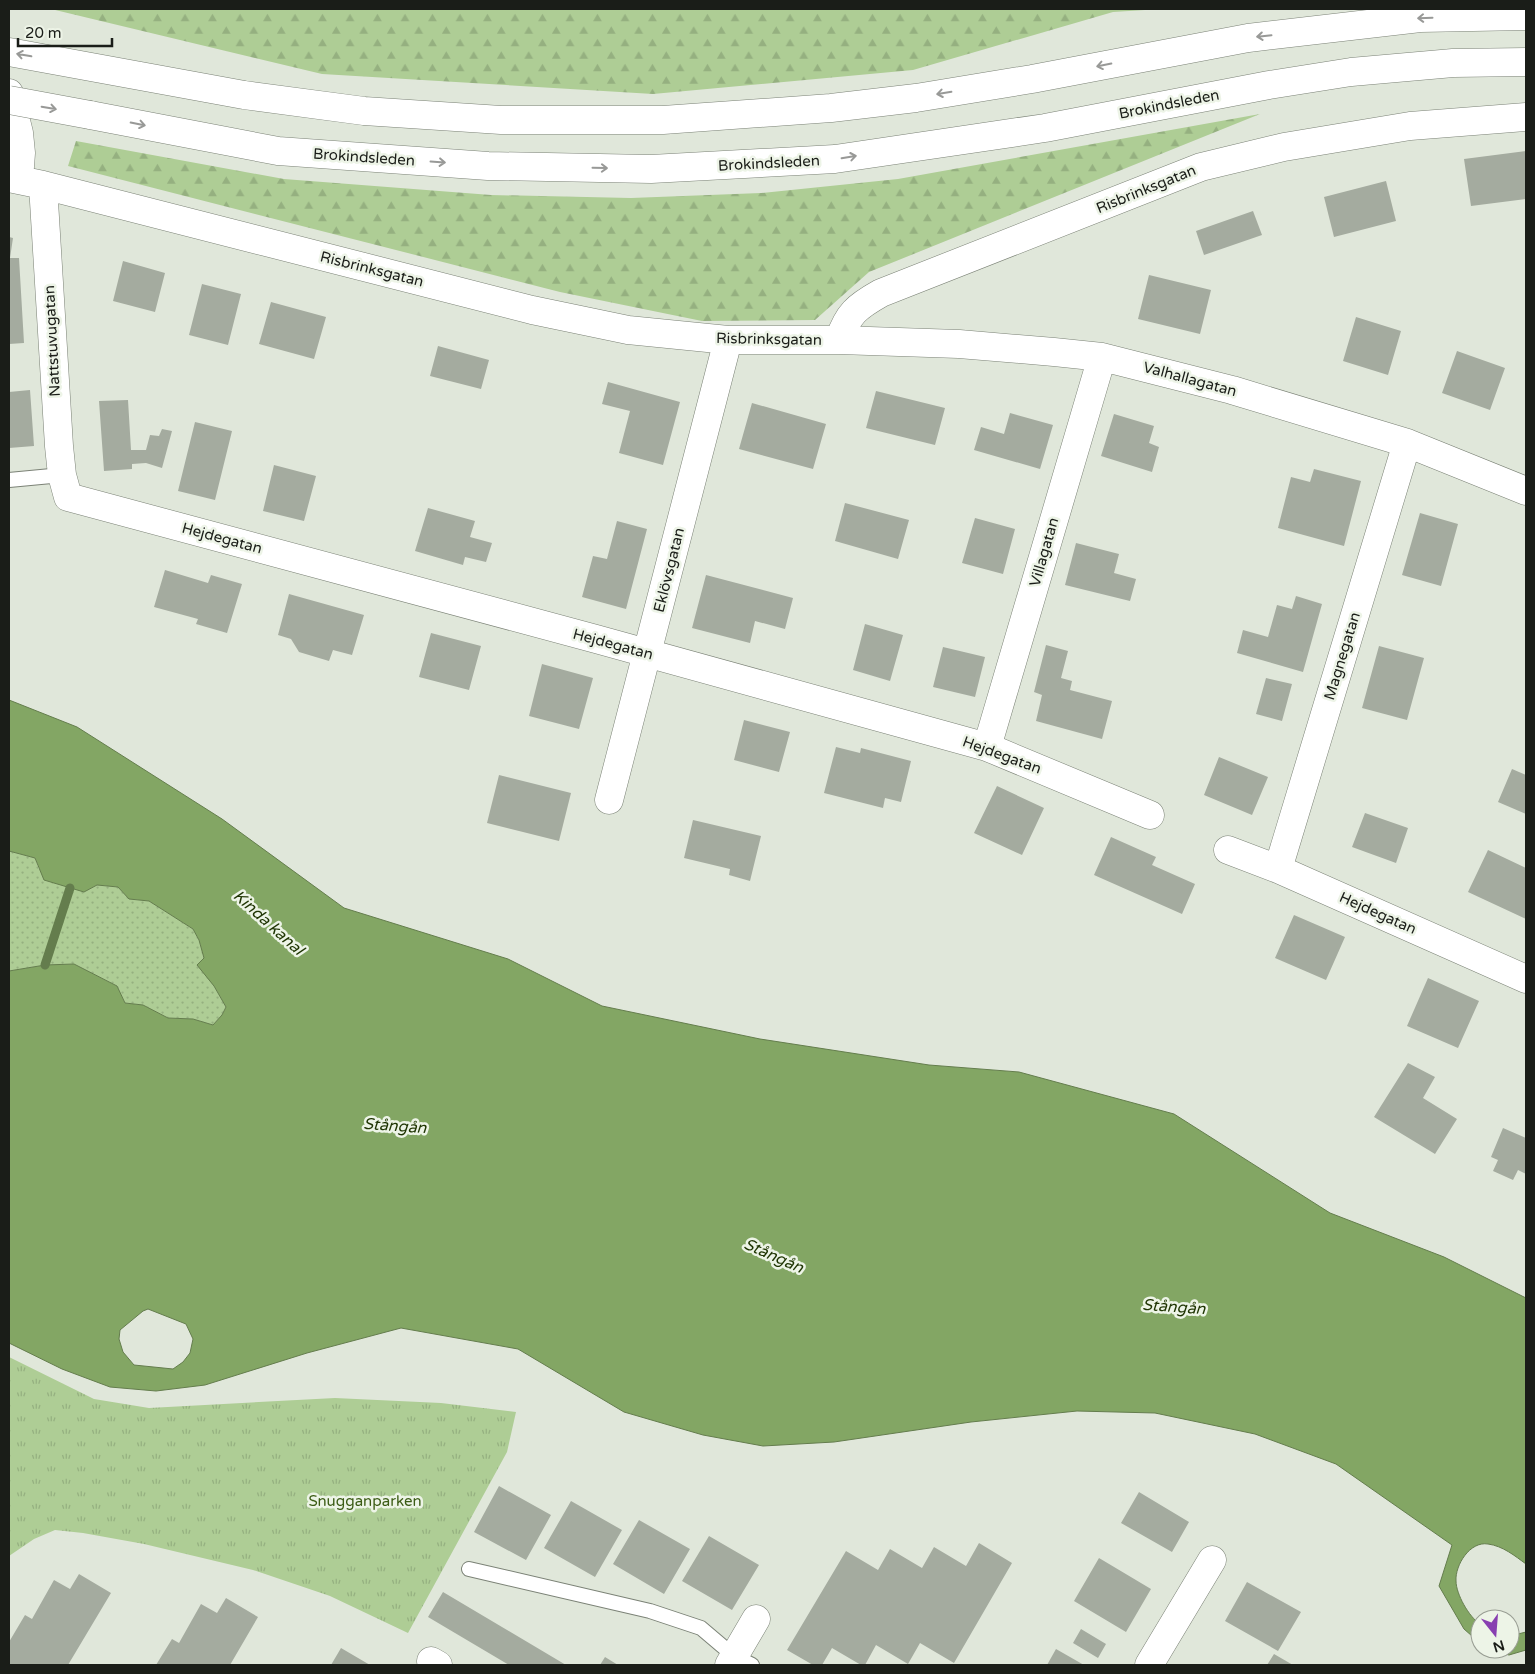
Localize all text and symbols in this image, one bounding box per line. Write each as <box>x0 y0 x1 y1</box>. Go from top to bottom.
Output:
one-way arrow <box>1417 14 1433 23</box>
scale bar <box>18 15 111 47</box>
text: 20 m <box>25 24 62 42</box>
one-way arrow <box>1256 31 1272 41</box>
one-way arrow <box>17 50 33 60</box>
one-way arrow <box>1096 61 1112 71</box>
street label: Brokindsleden <box>1117 85 1221 123</box>
one-way arrow <box>936 89 952 99</box>
one-way arrow <box>41 103 57 113</box>
one-way arrow <box>130 120 146 129</box>
street label: Brokindsleden <box>313 144 415 170</box>
street label: Brokindsleden <box>718 151 820 175</box>
one-way arrow <box>841 151 857 161</box>
one-way arrow <box>429 158 445 167</box>
street label: Risbrinksgatan <box>1093 161 1199 217</box>
one-way arrow <box>592 163 608 173</box>
street label: Risbrinksgatan <box>318 247 426 291</box>
street label: Nattstuvugatan <box>40 285 64 397</box>
street label: Risbrinksgatan <box>716 329 822 349</box>
street label: Valhallagatan <box>1141 358 1239 400</box>
street label: Villagatan <box>1026 515 1062 589</box>
street label: Hejdegatan <box>180 519 264 557</box>
street label: Eklövsgatan <box>650 526 688 614</box>
street label: Magnegatan <box>1320 610 1364 702</box>
street label: Hejdegatan <box>571 625 655 663</box>
street label: Hejdegatan <box>960 732 1044 778</box>
water label: Kinda kanal <box>229 886 309 961</box>
street label: Hejdegatan <box>1337 888 1419 938</box>
water label: Stångån <box>363 1114 428 1138</box>
water label: Stångån <box>741 1234 808 1278</box>
water label: Stångån <box>1142 1295 1207 1319</box>
park label: Snugganparken <box>308 1492 422 1510</box>
north arrow <box>1470 1609 1520 1659</box>
text: N <box>1491 1636 1507 1656</box>

